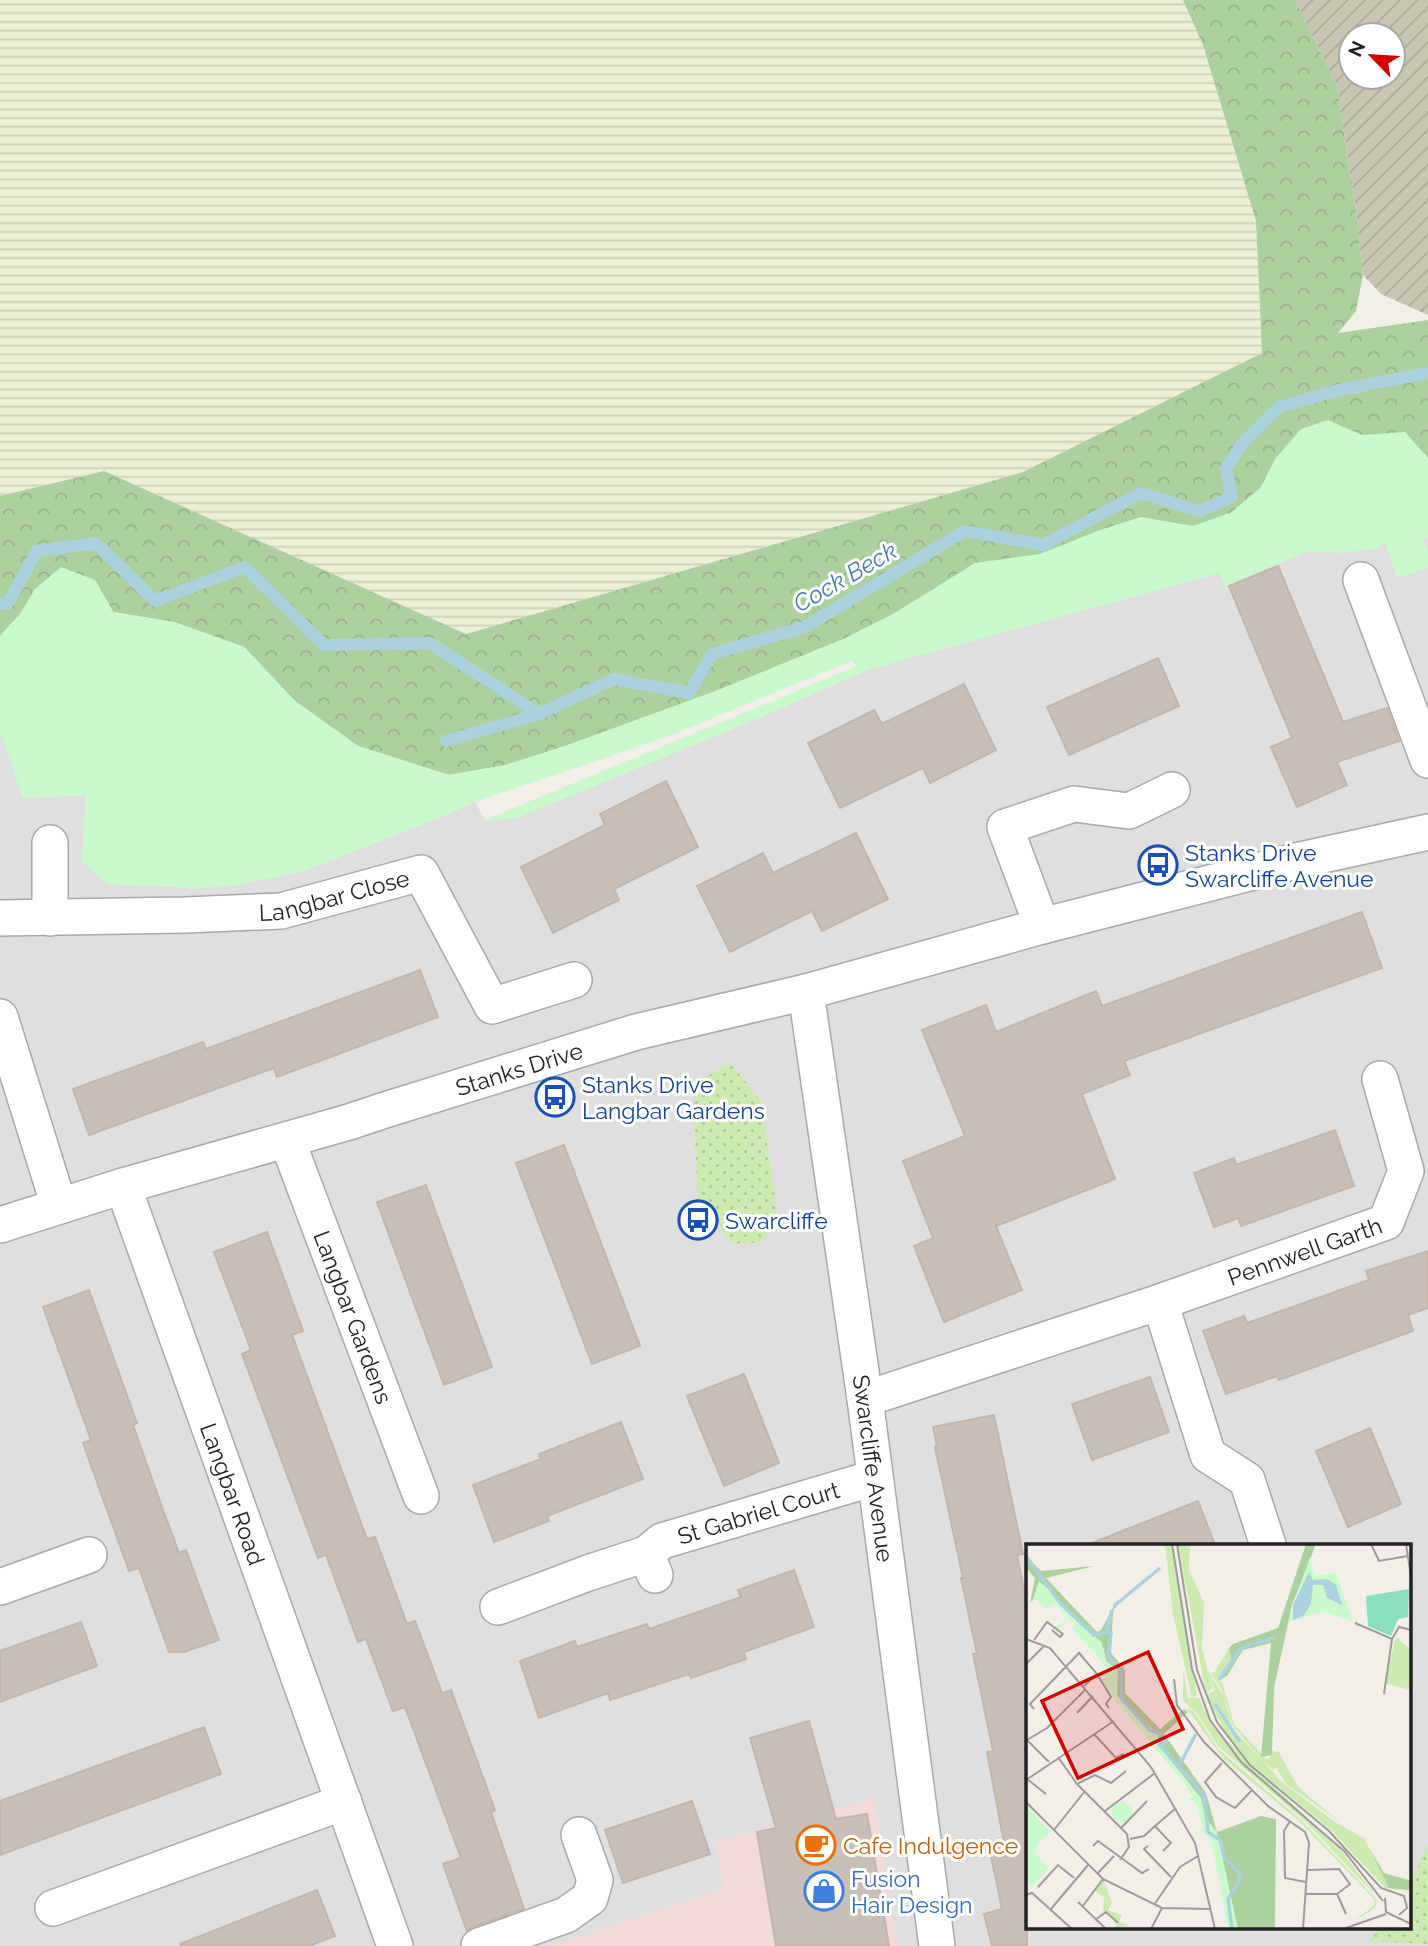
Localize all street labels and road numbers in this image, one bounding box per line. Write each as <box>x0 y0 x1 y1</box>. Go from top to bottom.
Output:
street label: Langbar Close <box>258 863 412 925</box>
street label: Stanks Drive <box>452 1036 586 1101</box>
street label: Pennwell Garth <box>1224 1211 1385 1291</box>
street label: Langbar Gardens <box>309 1227 398 1407</box>
street label: Swarcliffe Avenue <box>848 1373 900 1563</box>
street label: Langbar Road <box>195 1419 271 1569</box>
street label: St Gabriel Court <box>674 1476 843 1549</box>

